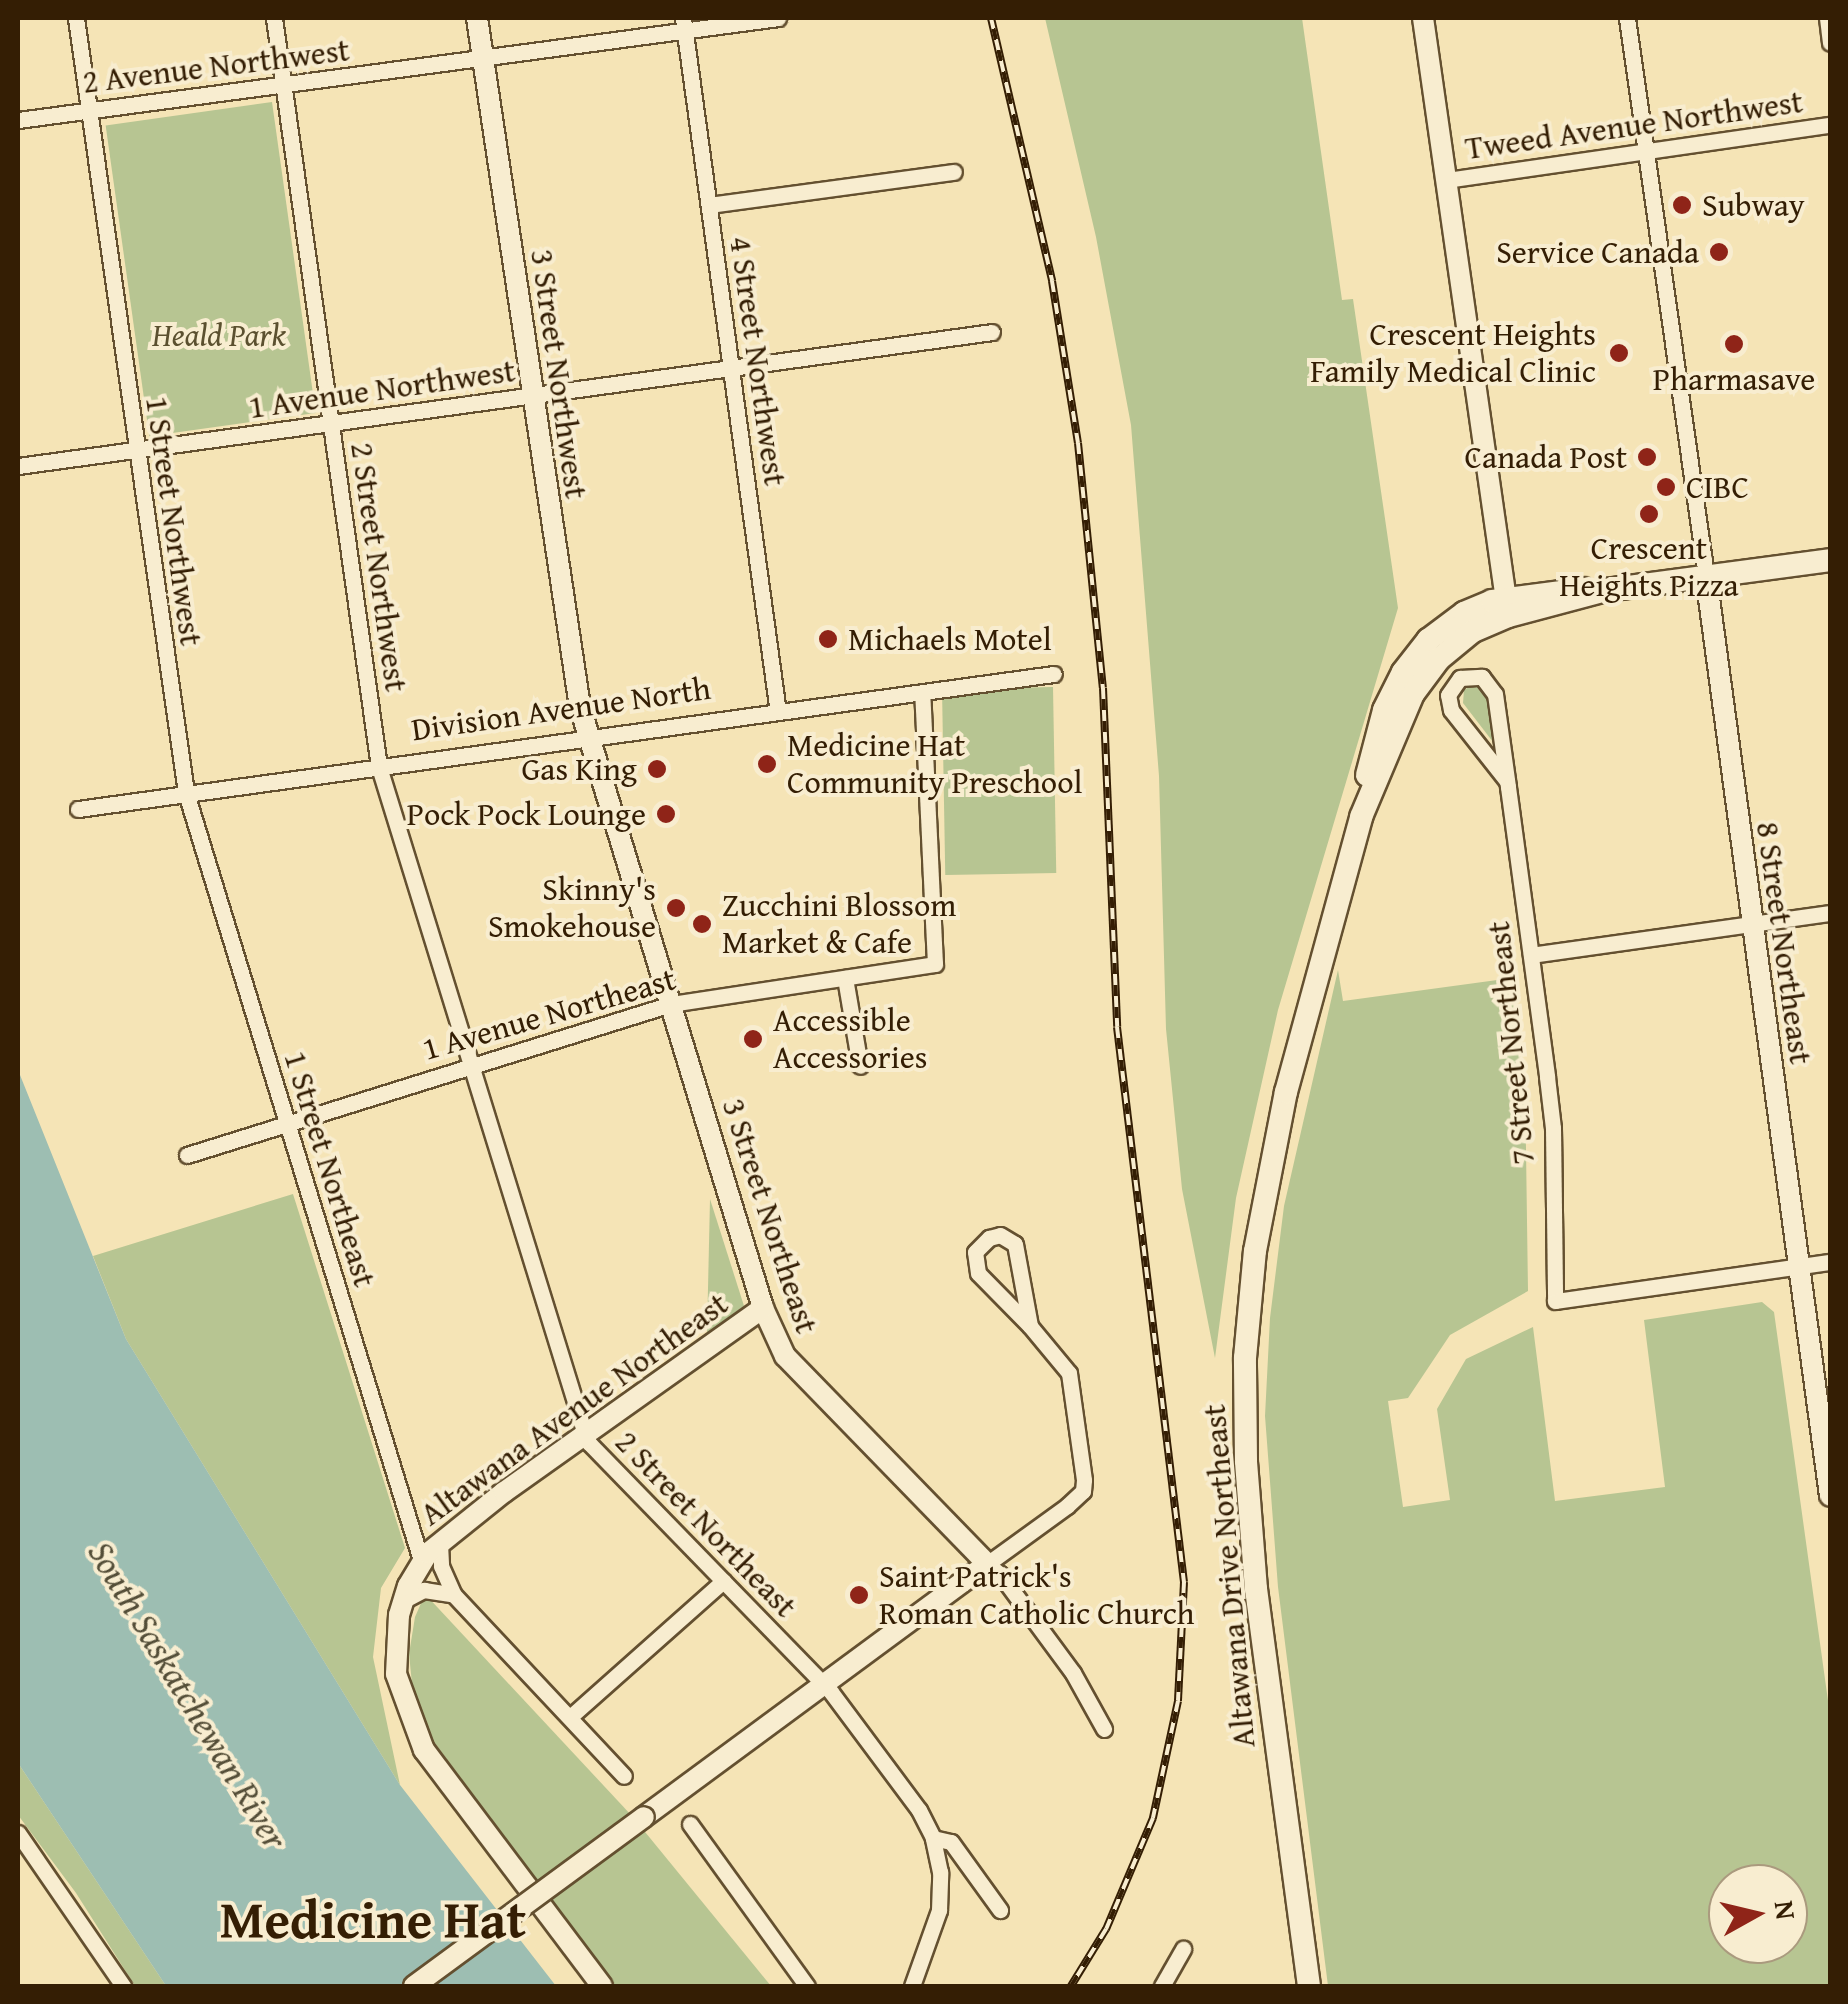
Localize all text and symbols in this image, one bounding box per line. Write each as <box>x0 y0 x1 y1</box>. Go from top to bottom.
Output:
street label: 2 Avenue Northwest <box>80 31 352 101</box>
street label: Tweed Avenue Northwest <box>1463 82 1805 168</box>
place label: Subway <box>1702 186 1805 224</box>
marker: Subway <box>1671 194 1693 216</box>
place label: Service Canada <box>1496 233 1699 271</box>
street label: 4 Street Northwest <box>722 234 794 488</box>
marker: Service Canada <box>1708 241 1730 263</box>
street label: 3 Street Northwest <box>523 247 595 501</box>
park label: Heald Park <box>152 316 286 354</box>
place label: Crescent Heights Family Medical Clinic <box>1310 316 1596 391</box>
marker: Pharmasave <box>1723 333 1745 355</box>
marker: Crescent Heights Family Medical Clinic <box>1606 340 1632 366</box>
street label: 1 Avenue Northwest <box>246 351 518 427</box>
place label: Pharmasave <box>1653 360 1815 398</box>
street label: 1 Street Northwest <box>138 394 210 648</box>
place label: Canada Post <box>1465 438 1627 476</box>
street label: 2 Street Northwest <box>343 440 415 694</box>
marker: Canada Post <box>1636 446 1658 468</box>
place label: CIBC <box>1686 468 1749 506</box>
marker: CIBC <box>1655 476 1677 498</box>
marker: Crescent Heights Pizza <box>1638 503 1660 525</box>
place label: Crescent Heights Pizza <box>1559 530 1739 605</box>
place label: Michaels Motel <box>848 620 1052 658</box>
marker: Michaels Motel <box>817 628 839 650</box>
street label: Division Avenue North <box>409 669 713 749</box>
place label: Medicine Hat Community Preschool <box>787 727 1082 802</box>
place label: Gas King <box>521 750 637 788</box>
marker: Medicine Hat Community Preschool <box>756 753 778 775</box>
marker: Gas King <box>646 758 668 780</box>
place label: Pock Pock Lounge <box>407 795 646 833</box>
marker: Pock Pock Lounge <box>655 803 677 825</box>
street label: 8 Street Northeast <box>1748 819 1820 1067</box>
place label: Skinny's Smokehouse <box>488 871 656 946</box>
place label: Zucchini Blossom Market & Cafe <box>722 887 956 962</box>
marker: Skinny's Smokehouse <box>665 897 687 919</box>
marker: Zucchini Blossom Market & Cafe <box>691 913 713 935</box>
street label: 7 Street Northeast <box>1479 920 1543 1166</box>
street label: 1 Avenue Northeast <box>418 959 680 1069</box>
place label: Accessible Accessories <box>773 1002 927 1077</box>
marker: Accessible Accessories <box>742 1028 764 1050</box>
street label: 1 Street Northeast <box>276 1047 384 1291</box>
street label: 3 Street Northeast <box>714 1094 826 1338</box>
street label: Altawana Avenue Northeast <box>413 1284 735 1534</box>
street label: Altawana Drive Northeast <box>1195 1403 1263 1749</box>
street label: 2 Street Northeast <box>607 1423 805 1625</box>
water label: South Saskatchewan River <box>79 1534 297 1856</box>
place label: Saint Patrick's Roman Catholic Church <box>879 1558 1194 1633</box>
marker: Saint Patrick's Roman Catholic Church <box>848 1584 870 1606</box>
north arrow <box>1708 1864 1808 1964</box>
district label: Medicine Hat <box>220 1889 526 1951</box>
text: N <box>1765 1898 1808 1922</box>

